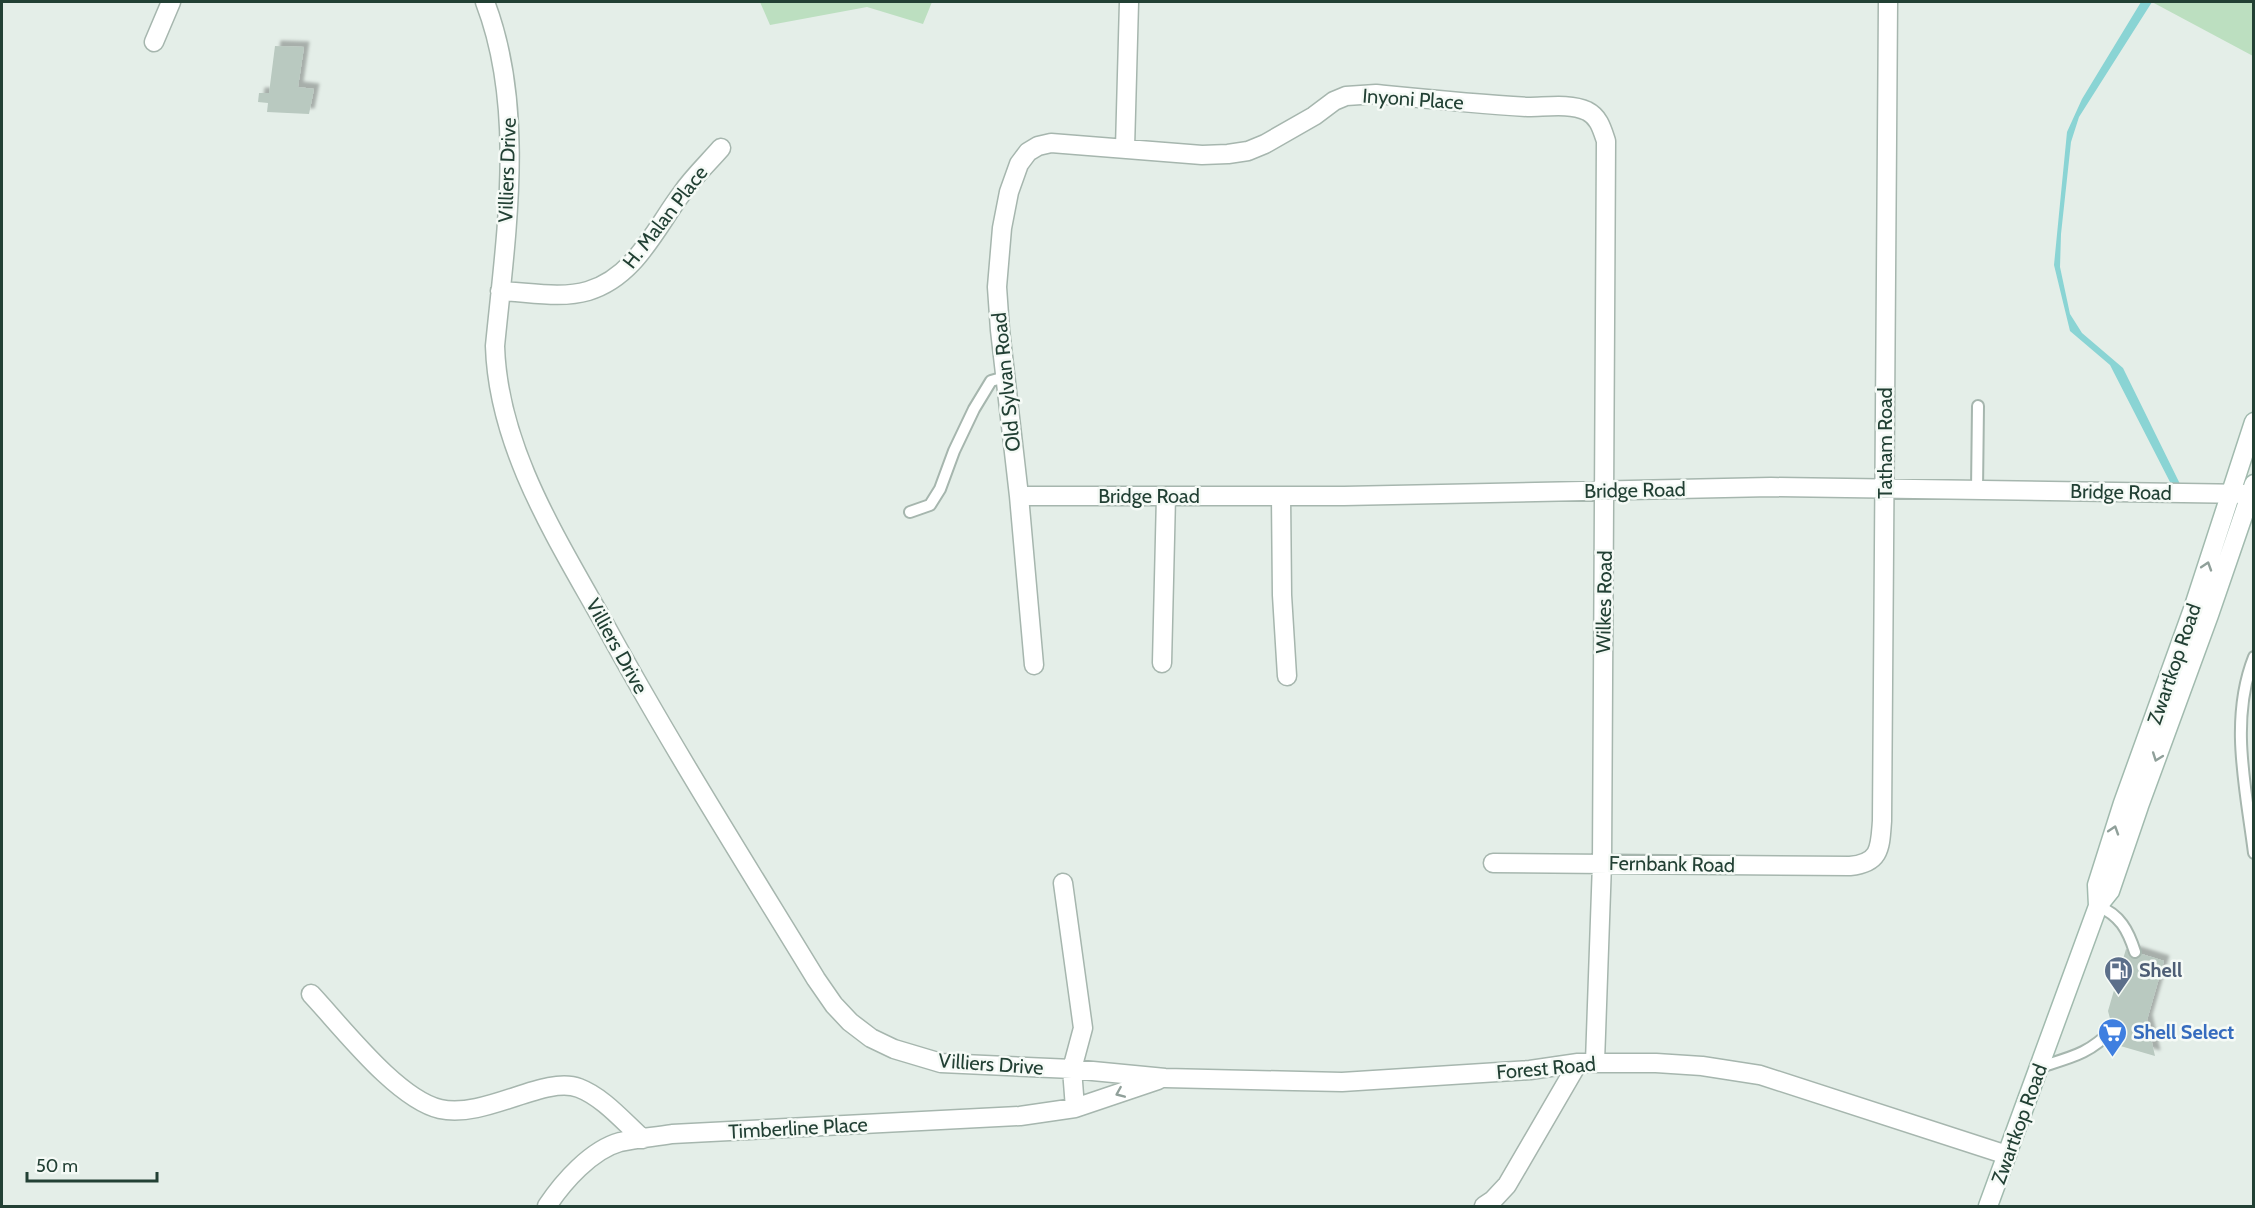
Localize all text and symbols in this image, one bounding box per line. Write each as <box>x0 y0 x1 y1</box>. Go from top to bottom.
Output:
street label: Inyoni Place <box>1362 83 1464 115</box>
street label: Villiers Drive <box>493 117 521 223</box>
street label: H. Malan Place <box>618 161 712 273</box>
street label: Old Sylvan Road <box>987 311 1025 453</box>
street label: Tatham Road <box>1873 387 1897 499</box>
street label: Bridge Road <box>1584 477 1686 503</box>
street label: Bridge Road <box>2070 479 2172 505</box>
street label: Bridge Road <box>1098 484 1200 508</box>
street label: Wilkes Road <box>1591 550 1617 654</box>
one-way arrow <box>2200 561 2212 572</box>
street label: Villiers Drive <box>581 594 653 698</box>
street label: Zwartkop Road <box>2142 600 2206 728</box>
one-way arrow <box>2152 751 2164 762</box>
one-way arrow <box>2107 825 2120 836</box>
street label: Fernbank Road <box>1609 851 1735 877</box>
fuel station icon: Shell <box>2102 954 2134 996</box>
place label: Shell <box>2139 958 2182 982</box>
supermarket icon: Shell Select <box>2096 1016 2128 1058</box>
place label: Shell Select <box>2133 1020 2234 1044</box>
street label: Villiers Drive <box>938 1048 1044 1080</box>
street label: Forest Road <box>1495 1052 1597 1084</box>
street label: Zwartkop Road <box>1986 1061 2052 1187</box>
one-way arrow <box>1116 1086 1127 1098</box>
street label: Timberline Place <box>728 1112 868 1144</box>
scale bar <box>27 1145 158 1183</box>
text: 50 m <box>36 1155 78 1177</box>

